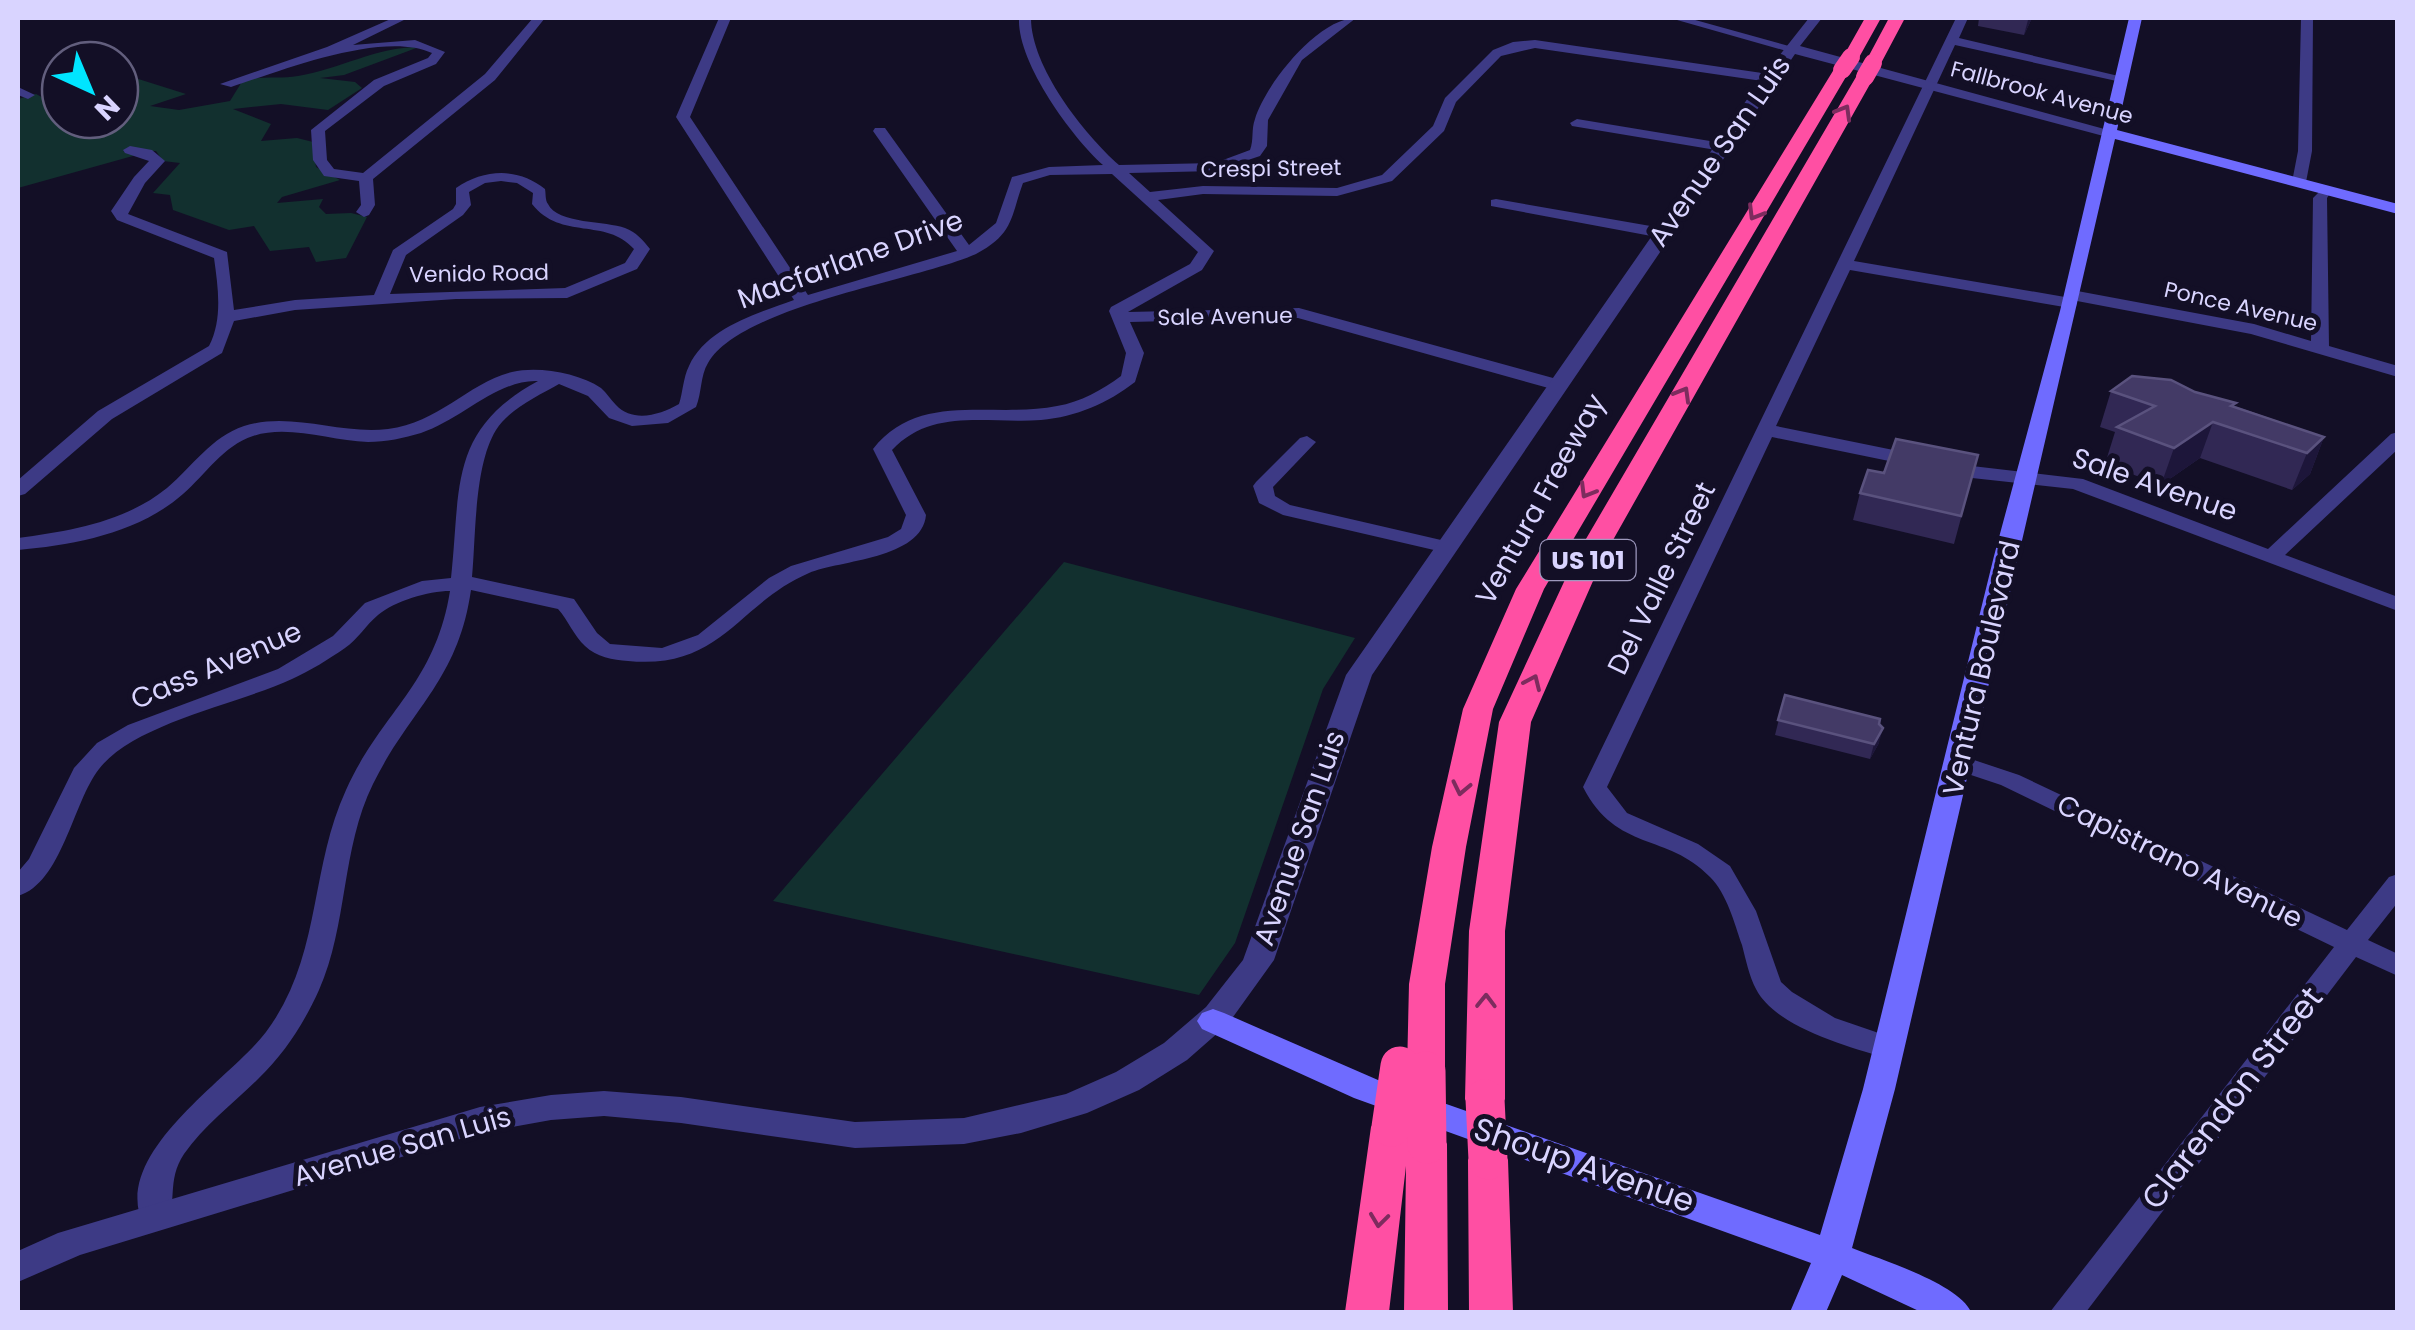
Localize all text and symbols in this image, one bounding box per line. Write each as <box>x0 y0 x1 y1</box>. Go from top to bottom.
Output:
north arrow <box>40 40 140 140</box>
street label: Avenue San Luis <box>1639 48 1800 255</box>
street label: Fallbrook Avenue <box>1947 53 2137 132</box>
text: N <box>86 86 128 129</box>
one-way arrow <box>1832 105 1852 123</box>
street label: Crespi Street <box>1200 152 1342 185</box>
street label: Macfarlane Drive <box>732 201 968 318</box>
one-way arrow <box>1748 202 1767 220</box>
street label: Venido Road <box>409 257 549 290</box>
street label: Ponce Avenue <box>2161 274 2321 339</box>
street label: Sale Avenue <box>1157 300 1293 333</box>
street label: Ventura Freeway <box>1466 386 1615 612</box>
one-way arrow <box>1670 387 1690 405</box>
street label: Sale Avenue <box>2067 438 2243 531</box>
street label: Del Valle Street <box>1598 475 1725 681</box>
one-way arrow <box>1580 480 1599 498</box>
street label: Ventura Boulevard <box>1933 537 2030 799</box>
road number: US 101 <box>1540 540 1636 580</box>
street label: Cass Avenue <box>125 612 308 719</box>
one-way arrow <box>1521 674 1541 692</box>
street label: Avenue San Luis <box>1244 725 1355 951</box>
one-way arrow <box>1452 779 1473 796</box>
street label: Capistrano Avenue <box>2050 785 2309 938</box>
street label: Clarendon Street <box>2130 977 2333 1218</box>
one-way arrow <box>1475 993 1497 1008</box>
street label: Avenue San Luis <box>289 1097 516 1196</box>
street label: Shoup Avenue <box>1468 1106 1700 1223</box>
one-way arrow <box>1369 1212 1390 1228</box>

